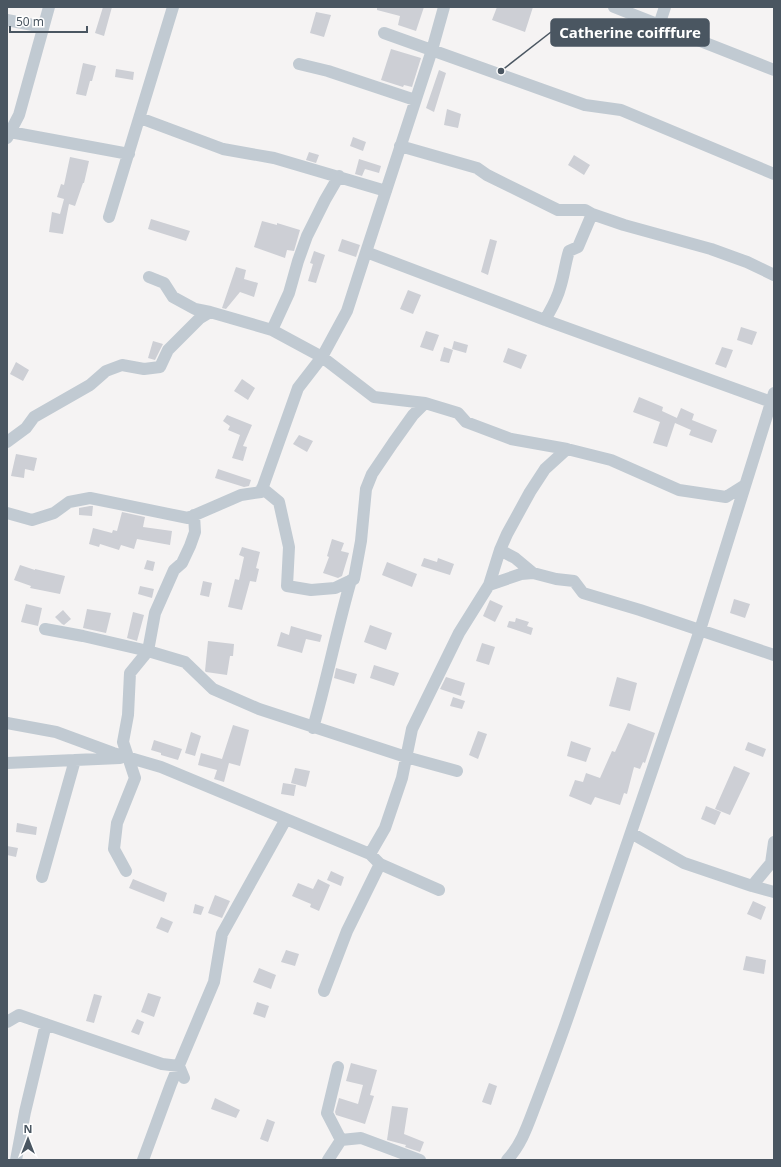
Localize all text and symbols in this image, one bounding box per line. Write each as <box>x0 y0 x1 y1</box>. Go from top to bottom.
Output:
scale bar <box>10 8 87 34</box>
text: 50 m <box>16 13 44 30</box>
callout: Catherine coifffure <box>551 19 709 46</box>
text: Catherine coifffure <box>559 22 701 42</box>
north arrow <box>8 1119 48 1159</box>
text: N <box>24 1121 32 1136</box>

